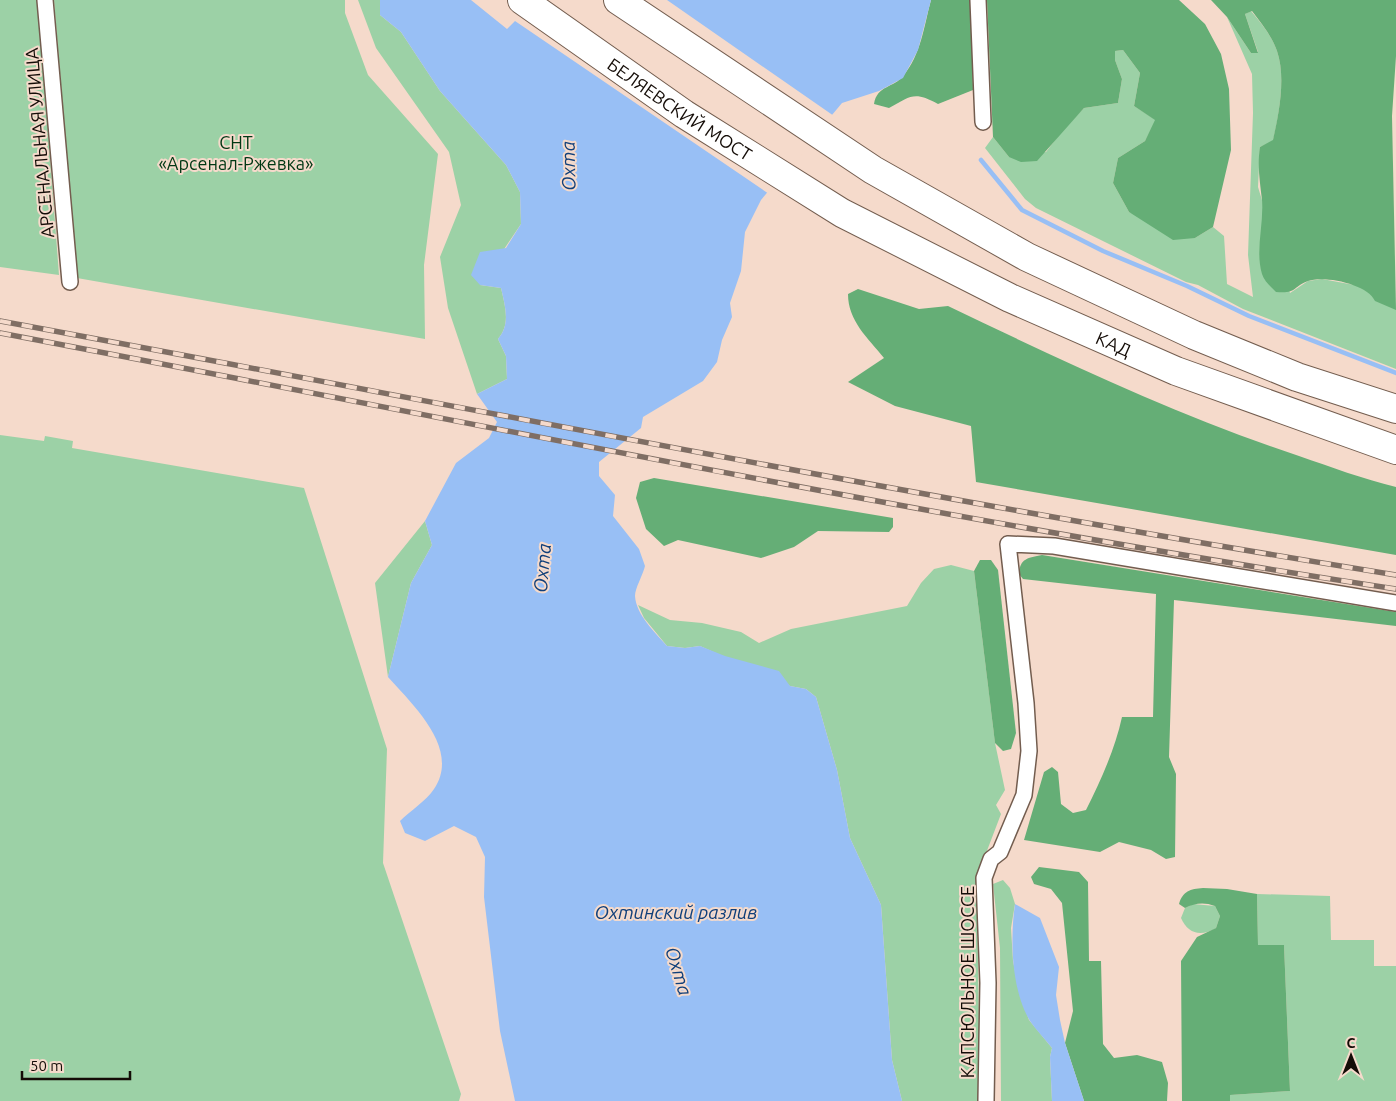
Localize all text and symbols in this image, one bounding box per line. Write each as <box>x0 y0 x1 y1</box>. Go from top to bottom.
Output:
street label: АРСЕНАЛЬНАЯ УЛИЦА <box>21 47 57 239</box>
street label: БЕЛЯЕВСКИЙ МОСТ <box>604 54 756 164</box>
park label: СНТ «Арсенал-Ржевка» <box>158 132 314 173</box>
water label: Охта <box>557 141 579 191</box>
street label: КАД <box>1093 327 1134 360</box>
water label: Охта <box>529 542 555 594</box>
street label: КАПСЮЛЬНОЕ ШОССЕ <box>957 886 977 1078</box>
water label: Охтинский разлив <box>595 901 757 923</box>
water label: Охта <box>661 944 697 998</box>
north arrow <box>1326 1031 1376 1081</box>
text: С <box>1347 1035 1356 1051</box>
scale bar <box>22 1048 130 1080</box>
text: 50 m <box>30 1057 63 1074</box>

